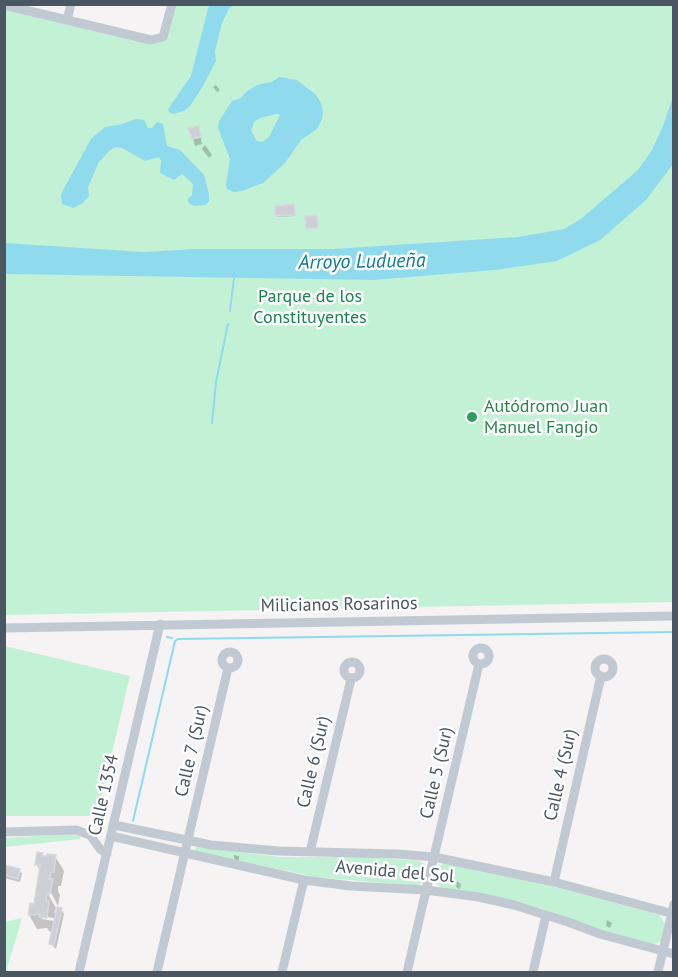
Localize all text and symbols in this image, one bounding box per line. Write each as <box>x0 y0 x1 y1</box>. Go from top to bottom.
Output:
water label: Arroyo Ludueña <box>298 249 426 275</box>
park label: Parque de los Constituyentes <box>253 286 367 328</box>
place label: Autódromo Juan Manuel Fangio <box>484 396 608 438</box>
marker: Autódromo Juan Manuel Fangio <box>465 410 479 424</box>
street label: Milicianos Rosarinos <box>260 593 418 617</box>
street label: Calle 7 (Sur) <box>171 703 213 799</box>
street label: Calle 6 (Sur) <box>293 714 335 810</box>
street label: Calle 5 (Sur) <box>416 725 458 821</box>
street label: Calle 4 (Sur) <box>540 727 582 823</box>
street label: Calle 1354 <box>84 752 124 838</box>
street label: Avenida del Sol <box>335 856 455 888</box>

